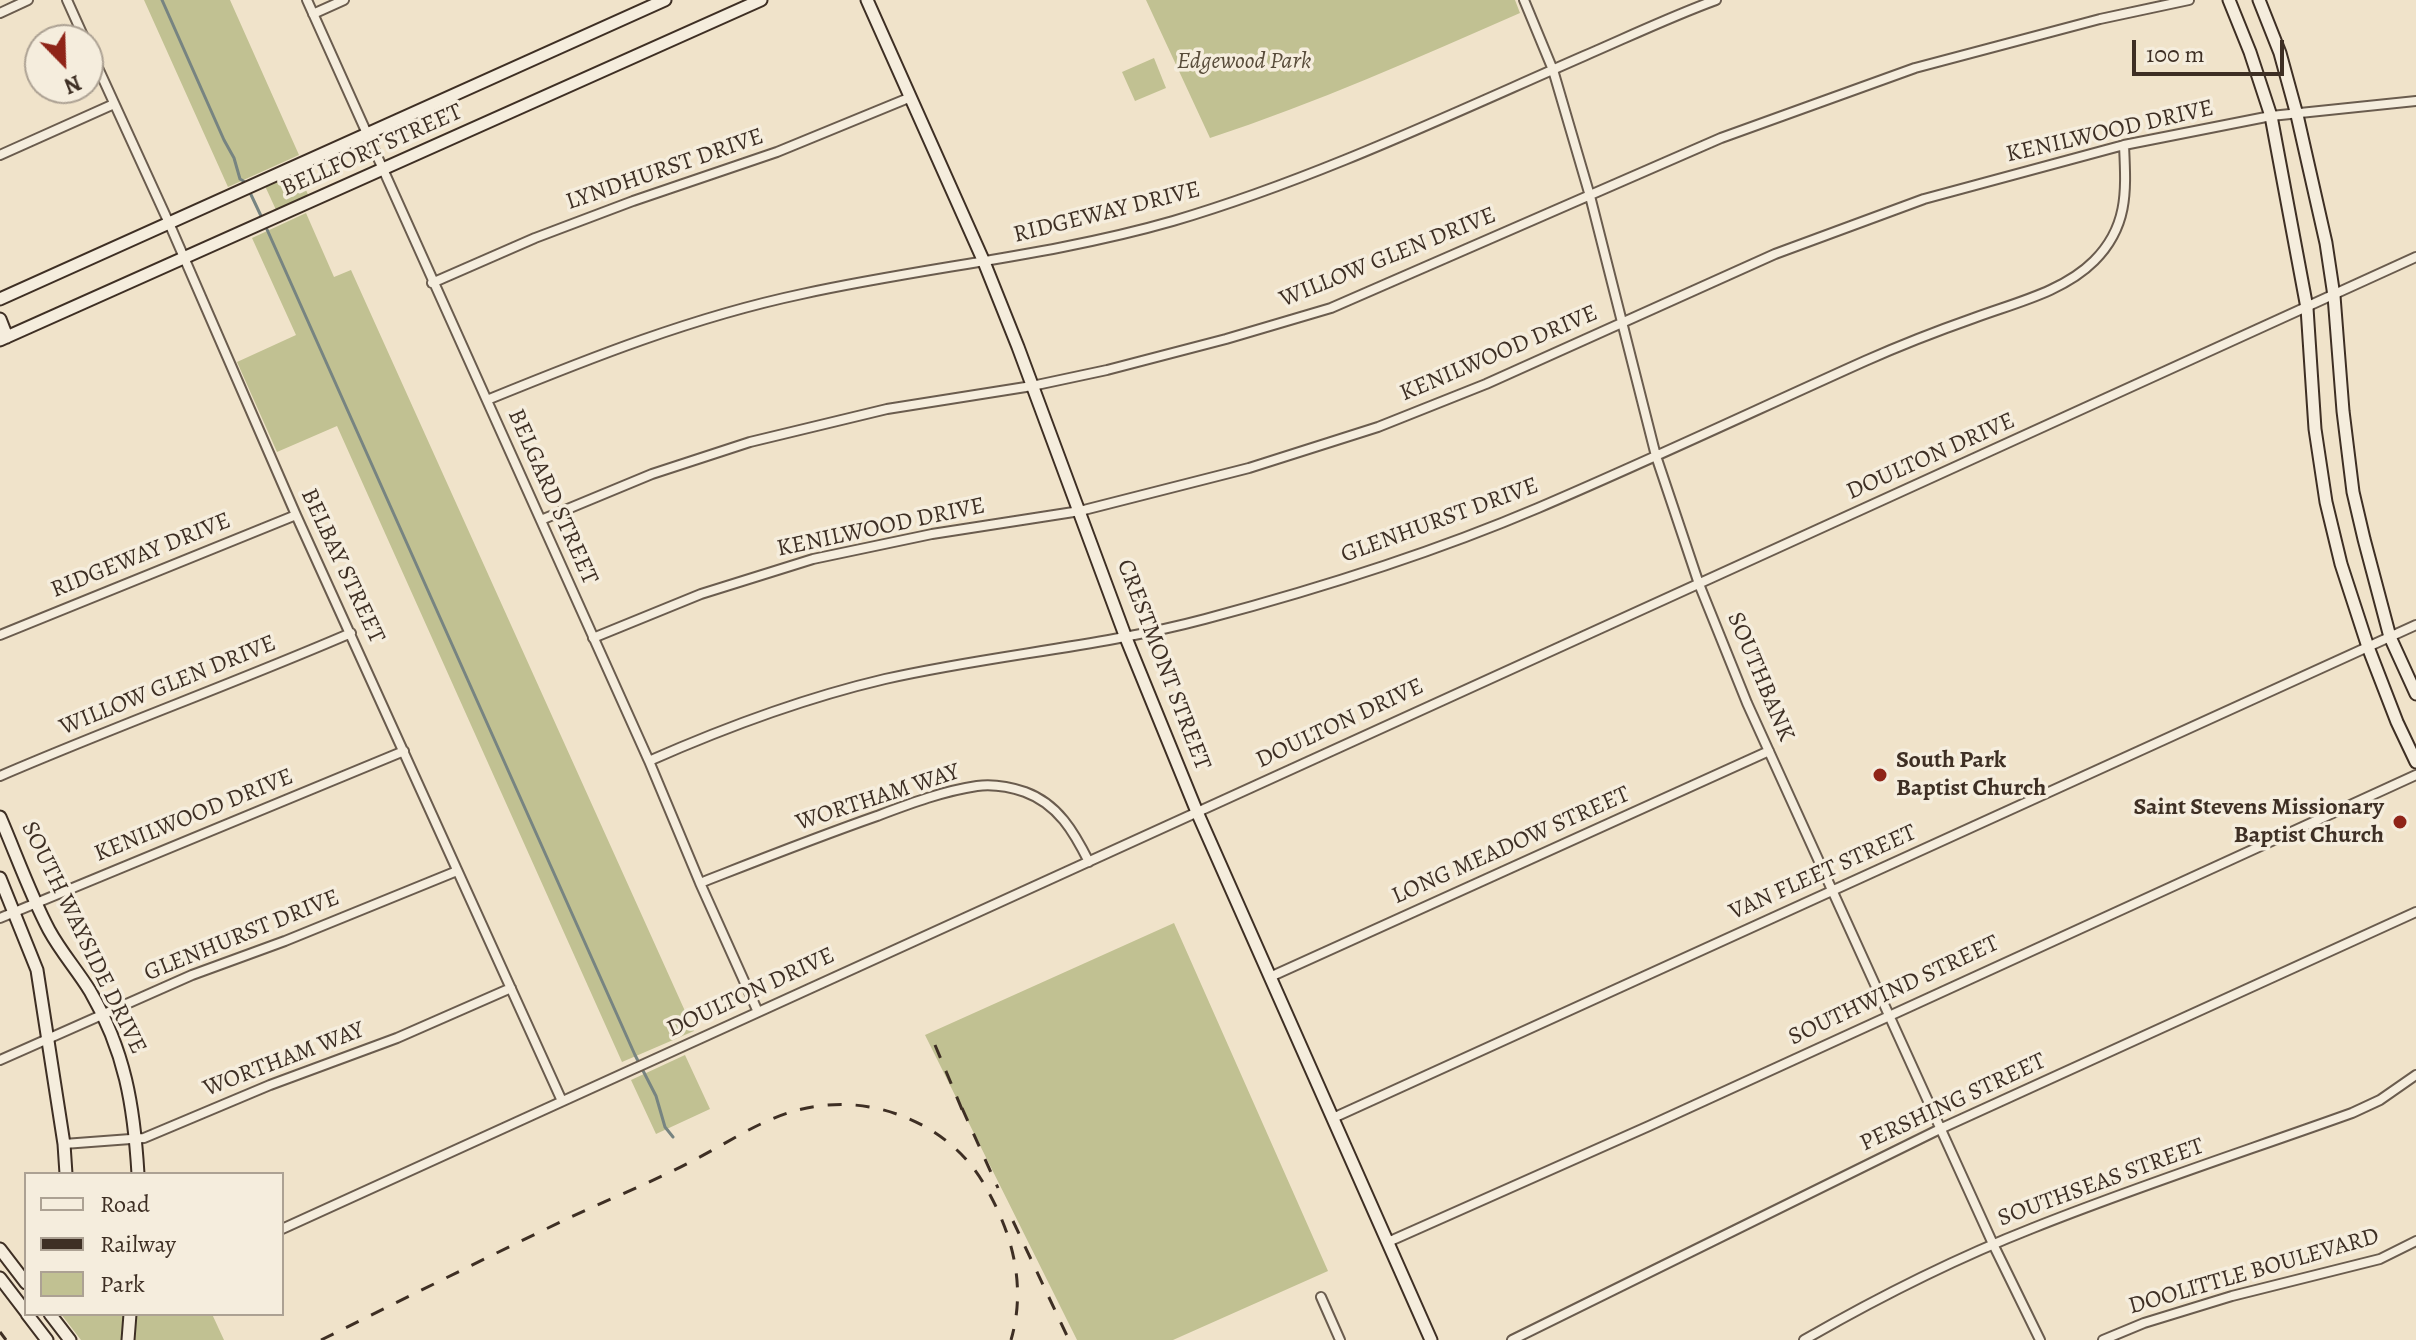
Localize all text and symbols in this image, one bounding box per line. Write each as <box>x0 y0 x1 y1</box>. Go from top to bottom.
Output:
north arrow <box>24 24 104 104</box>
scale bar <box>2136 24 2288 74</box>
text: 100 m <box>2146 38 2205 70</box>
park label: Edgewood Park <box>1177 48 1311 76</box>
text: N <box>59 67 86 101</box>
street label: KENILWOOD DRIVE <box>2004 94 2216 170</box>
street label: BELLFORT STREET <box>277 98 467 204</box>
street label: LYNDHURST DRIVE <box>562 123 768 217</box>
street label: RIDGEWAY DRIVE <box>1011 176 1203 250</box>
street label: WILLOW GLEN DRIVE <box>1276 201 1500 315</box>
street label: KENILWOOD DRIVE <box>1396 299 1602 409</box>
street label: BELGARD STREET <box>500 405 604 589</box>
street label: DOULTON DRIVE <box>1842 407 2020 507</box>
street label: GLENHURST DRIVE <box>1337 472 1543 570</box>
street label: BELBAY STREET <box>294 484 390 648</box>
street label: KENILWOOD DRIVE <box>774 492 988 564</box>
street label: RIDGEWAY DRIVE <box>47 507 235 605</box>
street label: CRESTMONT STREET <box>1110 556 1216 774</box>
street label: SOUTHBANK <box>1720 608 1800 746</box>
street label: WILLOW GLEN DRIVE <box>56 629 280 743</box>
street label: DOULTON DRIVE <box>1252 673 1428 775</box>
place label: South Park Baptist Church <box>1896 747 2046 803</box>
street label: WORTHAM WAY <box>793 758 963 838</box>
street label: KENILWOOD DRIVE <box>90 763 298 869</box>
marker: South Park Baptist Church <box>1871 766 1889 784</box>
street label: LONG MEADOW STREET <box>1388 781 1634 911</box>
place label: Saint Stevens Missionary Baptist Church <box>2133 794 2384 850</box>
marker: Saint Stevens Missionary Baptist Church <box>2391 813 2409 831</box>
street label: SOUTH WAYSIDE DRIVE <box>14 817 152 1059</box>
street label: VAN FLEET STREET <box>1725 819 1921 927</box>
street label: GLENHURST DRIVE <box>140 884 344 988</box>
street label: SOUTHWIND STREET <box>1784 930 2004 1052</box>
street label: DOULTON DRIVE <box>663 942 839 1044</box>
street label: WORTHAM WAY <box>199 1016 369 1104</box>
street label: PERSHING STREET <box>1856 1047 2050 1159</box>
street label: SOUTHSEAS STREET <box>1994 1132 2208 1234</box>
legend <box>24 1172 284 1316</box>
text: Road <box>100 1188 150 1220</box>
street label: DOOLITTLE BOULEVARD <box>2125 1222 2383 1322</box>
text: Railway <box>100 1228 176 1260</box>
text: Park <box>100 1268 145 1300</box>

